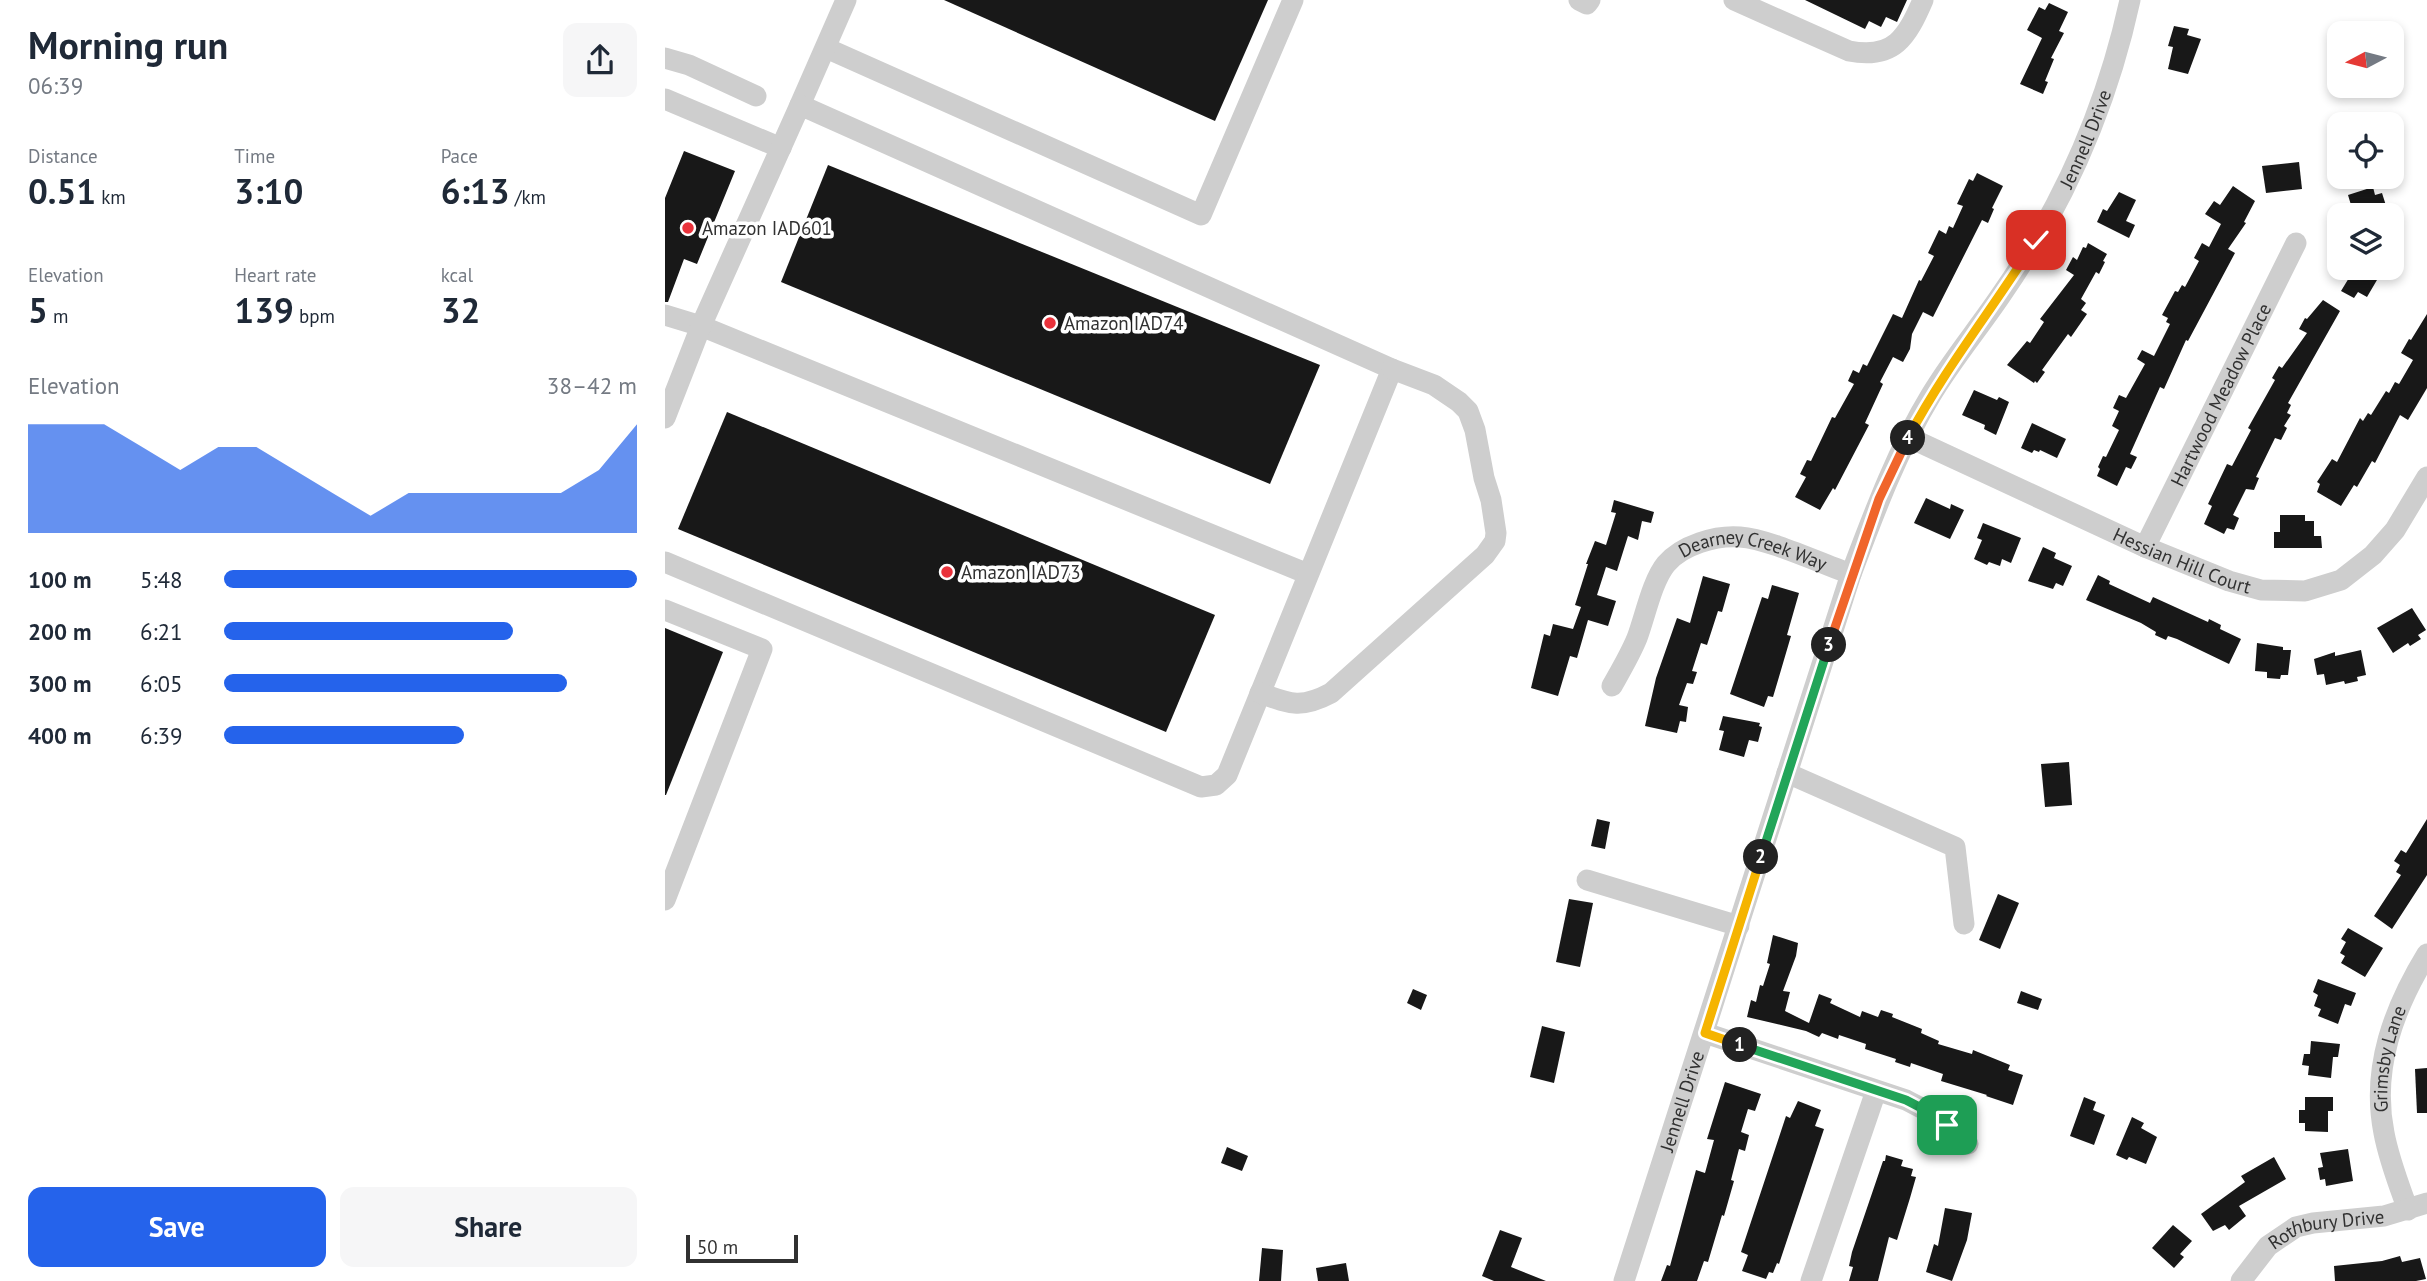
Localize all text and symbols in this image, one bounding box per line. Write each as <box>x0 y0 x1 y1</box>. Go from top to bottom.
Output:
text: Morning run <box>28 20 228 69</box>
north arrow <box>2327 21 2405 98</box>
map controls <box>2327 21 2404 280</box>
button: share <box>563 23 637 97</box>
text: 06:39 <box>28 71 83 100</box>
street label: Jennell Drive <box>2054 86 2116 193</box>
button: locate <box>2327 112 2404 189</box>
text: Distance <box>28 144 98 168</box>
text: Time <box>234 144 275 168</box>
text: Pace <box>441 144 478 168</box>
text: 0.51 <box>28 168 96 214</box>
text: 3:10 <box>234 168 303 214</box>
text: 6:13 <box>441 168 510 214</box>
text: km <box>96 185 126 209</box>
text: /km <box>510 185 546 209</box>
button: layers <box>2327 203 2404 280</box>
pin <box>2006 210 2066 270</box>
place label: Amazon IAD601 <box>702 216 832 240</box>
marker: Amazon IAD601 <box>680 220 696 236</box>
icon: check <box>2017 221 2055 259</box>
text: Elevation <box>28 263 104 287</box>
text: Heart rate <box>234 263 316 287</box>
text: kcal <box>441 263 473 287</box>
text: 5 <box>28 287 48 333</box>
text: 139 <box>234 287 294 333</box>
text: 32 <box>441 287 480 333</box>
street label: Hartwood Meadow Place <box>2165 299 2276 490</box>
text: m <box>48 304 68 328</box>
text: bpm <box>294 304 335 328</box>
place label: Amazon IAD74 <box>1064 311 1184 335</box>
marker: Amazon IAD74 <box>1042 315 1058 331</box>
text: Elevation <box>28 371 120 400</box>
text: 38–42 m <box>547 371 637 400</box>
pin: 4 <box>1891 420 1925 456</box>
text: 4 <box>1902 425 1913 449</box>
street label: Hessian Hill Court <box>2109 522 2254 599</box>
street label: Dearney Creek Way <box>1674 525 1831 576</box>
place label: Amazon IAD73 <box>961 560 1081 584</box>
marker: Amazon IAD73 <box>939 564 955 580</box>
text: 100 m <box>28 565 91 594</box>
text: 5:48 <box>140 565 183 594</box>
text: 200 m <box>28 617 91 646</box>
text: 6:21 <box>140 617 183 646</box>
pin: 3 <box>1811 628 1847 662</box>
text: 3 <box>1823 632 1834 656</box>
text: 300 m <box>28 669 91 698</box>
text: 6:05 <box>140 669 183 698</box>
text: 400 m <box>28 721 91 750</box>
text: 6:39 <box>140 721 183 750</box>
pin: 2 <box>1743 840 1779 874</box>
text: 2 <box>1755 844 1766 868</box>
street label: Grimsby Lane <box>2368 1002 2411 1113</box>
pin: 1 <box>1723 1028 1757 1062</box>
text: 1 <box>1734 1032 1745 1056</box>
street label: Jennell Drive <box>1654 1048 1709 1155</box>
pin <box>1917 1095 1977 1155</box>
icon: arrive <box>1928 1106 1966 1144</box>
button: Save <box>28 1187 326 1267</box>
button: Share <box>340 1187 637 1267</box>
street label: Rothbury Drive <box>2263 1204 2385 1254</box>
scale bar <box>686 1232 798 1264</box>
text: 50 m <box>697 1235 738 1259</box>

